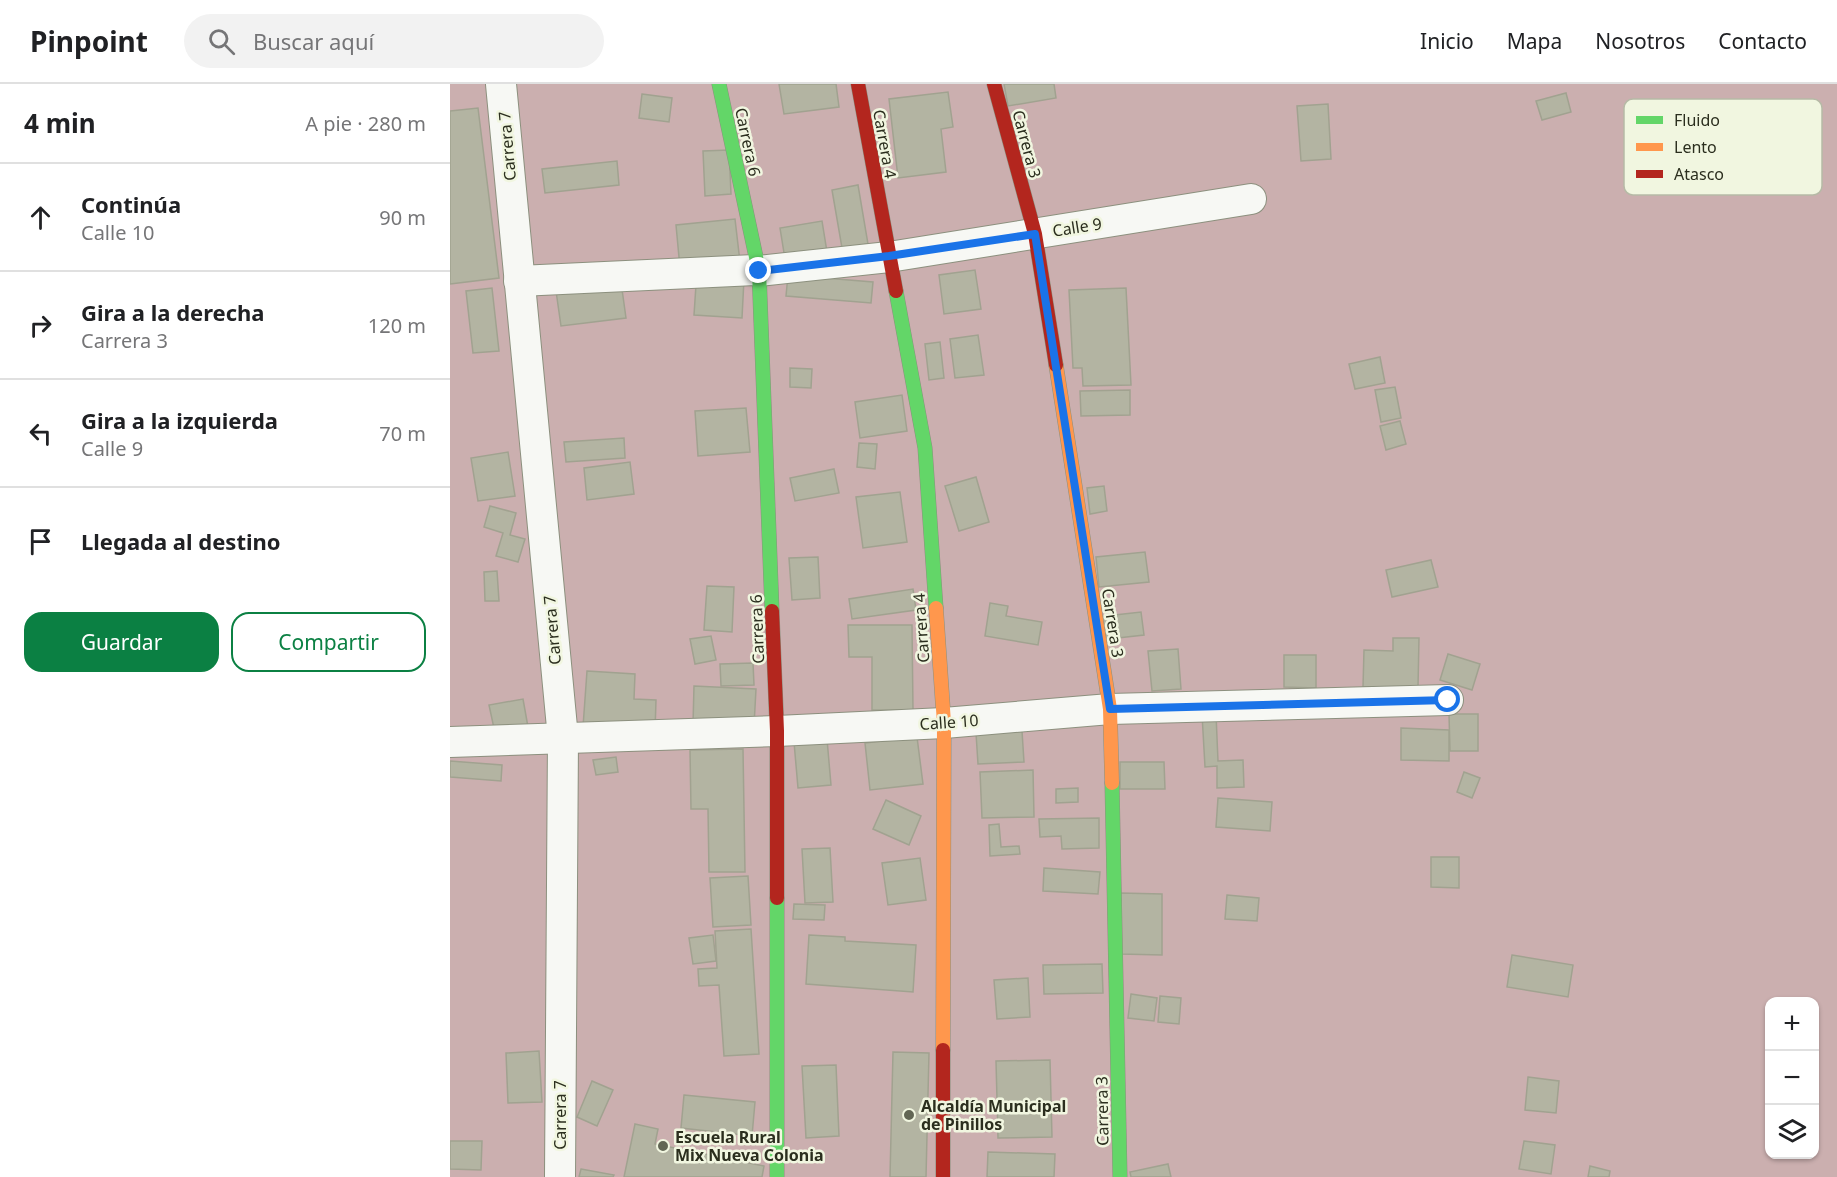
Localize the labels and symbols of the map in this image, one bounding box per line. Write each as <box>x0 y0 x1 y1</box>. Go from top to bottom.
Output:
legend <box>1624 99 1822 195</box>
street label: Carrera 6 <box>730 106 766 178</box>
street label: Carrera 4 <box>868 108 902 180</box>
street label: Carrera 3 <box>1007 108 1047 180</box>
text: Fluido <box>1674 109 1720 131</box>
street label: Carrera 7 <box>493 110 521 182</box>
text: Lento <box>1674 136 1717 158</box>
text: Atasco <box>1674 163 1724 185</box>
street label: Calle 9 <box>1051 212 1103 242</box>
route end <box>745 257 771 283</box>
street label: Carrera 3 <box>1097 587 1129 659</box>
street label: Carrera 4 <box>908 593 934 663</box>
street label: Carrera 7 <box>538 594 566 666</box>
street label: Carrera 6 <box>745 594 769 664</box>
route start <box>1434 686 1460 712</box>
street label: Calle 10 <box>919 709 979 735</box>
street label: Carrera 3 <box>1090 1076 1114 1146</box>
street label: Carrera 7 <box>549 1080 571 1150</box>
place label: Alcaldía Municipal de Pinillos <box>921 1095 1066 1135</box>
marker: Alcaldía Municipal de Pinillos <box>902 1108 916 1122</box>
place label: Escuela Rural Mix Nueva Colonia <box>675 1126 824 1166</box>
marker: Escuela Rural Mix Nueva Colonia <box>656 1139 670 1153</box>

